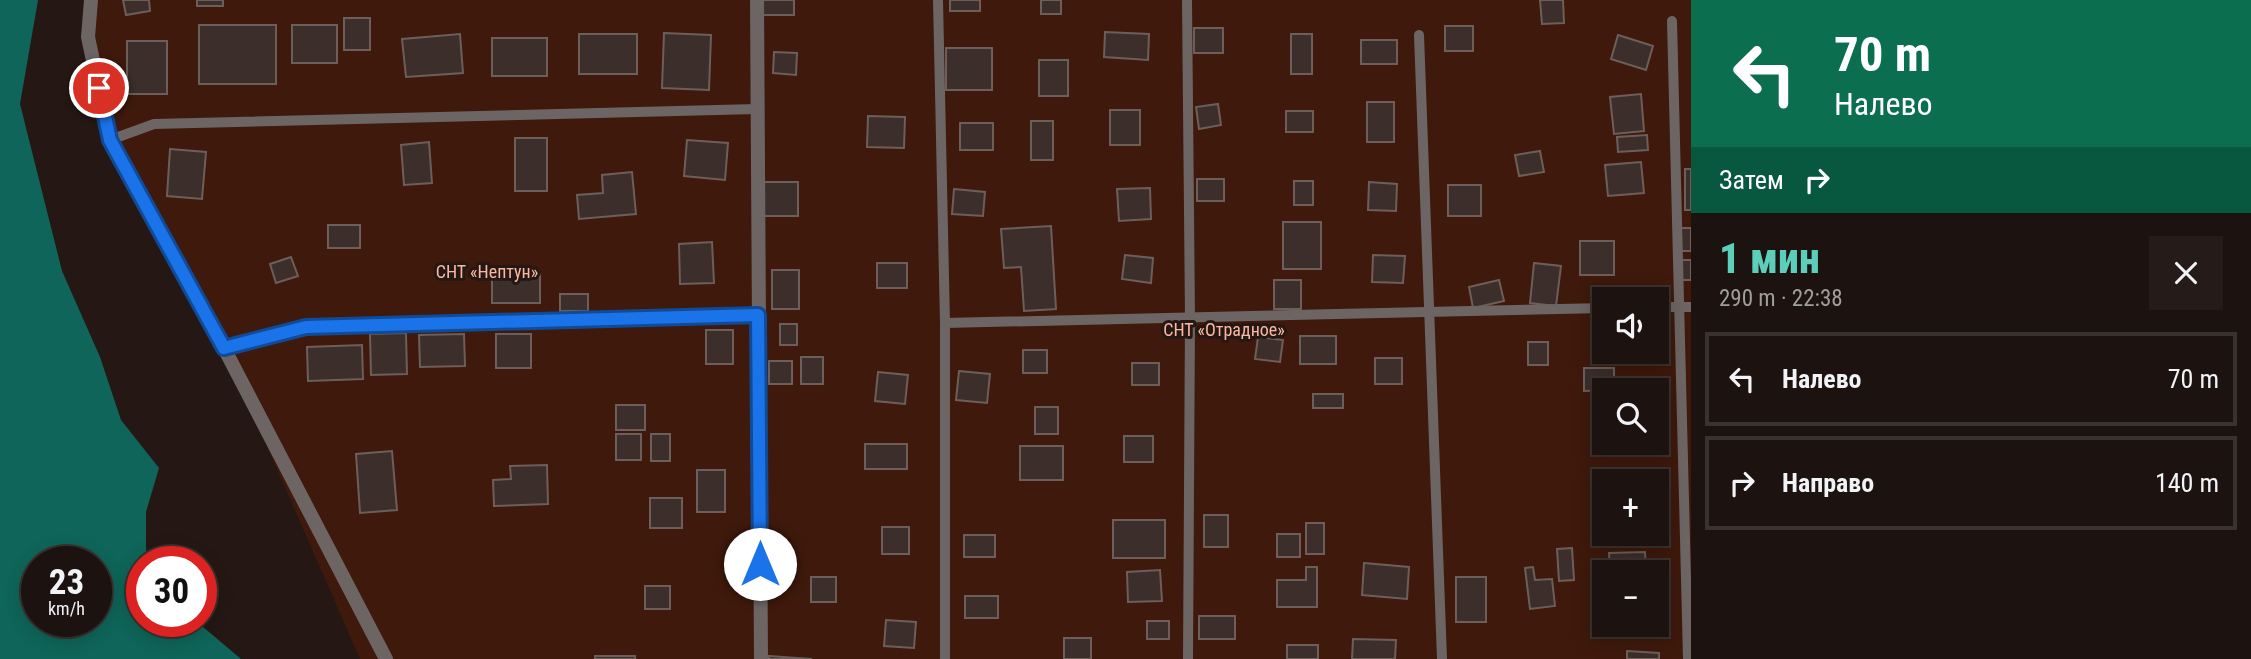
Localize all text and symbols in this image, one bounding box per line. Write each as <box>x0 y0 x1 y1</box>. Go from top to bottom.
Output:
text: 70 m <box>1834 26 1931 83</box>
icon: left <box>1719 28 1810 119</box>
pin <box>69 58 129 118</box>
icon: arrive <box>80 69 118 107</box>
text: Налево <box>1834 85 1933 123</box>
icon: right <box>1798 161 1836 199</box>
text: Затем <box>1719 165 1784 195</box>
text: 1 мин <box>1719 234 1820 283</box>
button: close <box>2149 236 2223 310</box>
park label: СНТ «Нептун» <box>436 261 538 282</box>
text: 290 m · 22:38 <box>1719 285 1843 312</box>
map controls <box>1592 287 1669 637</box>
button: sound <box>1592 287 1669 364</box>
park label: СНТ «Отрадное» <box>1163 319 1285 340</box>
icon: left <box>1723 360 1761 398</box>
text: Налево <box>1782 364 1862 394</box>
text: 70 m <box>2168 364 2219 394</box>
button: search <box>1592 378 1669 455</box>
icon: right <box>1723 464 1761 502</box>
text: Направо <box>1782 468 1874 498</box>
text: 140 m <box>2155 468 2219 498</box>
button: + <box>1592 469 1669 546</box>
position arrow <box>723 527 797 601</box>
speed limit sign: 30 <box>126 546 217 637</box>
button: − <box>1592 560 1669 637</box>
text: 23 <box>49 562 84 603</box>
text: km/h <box>48 598 85 619</box>

